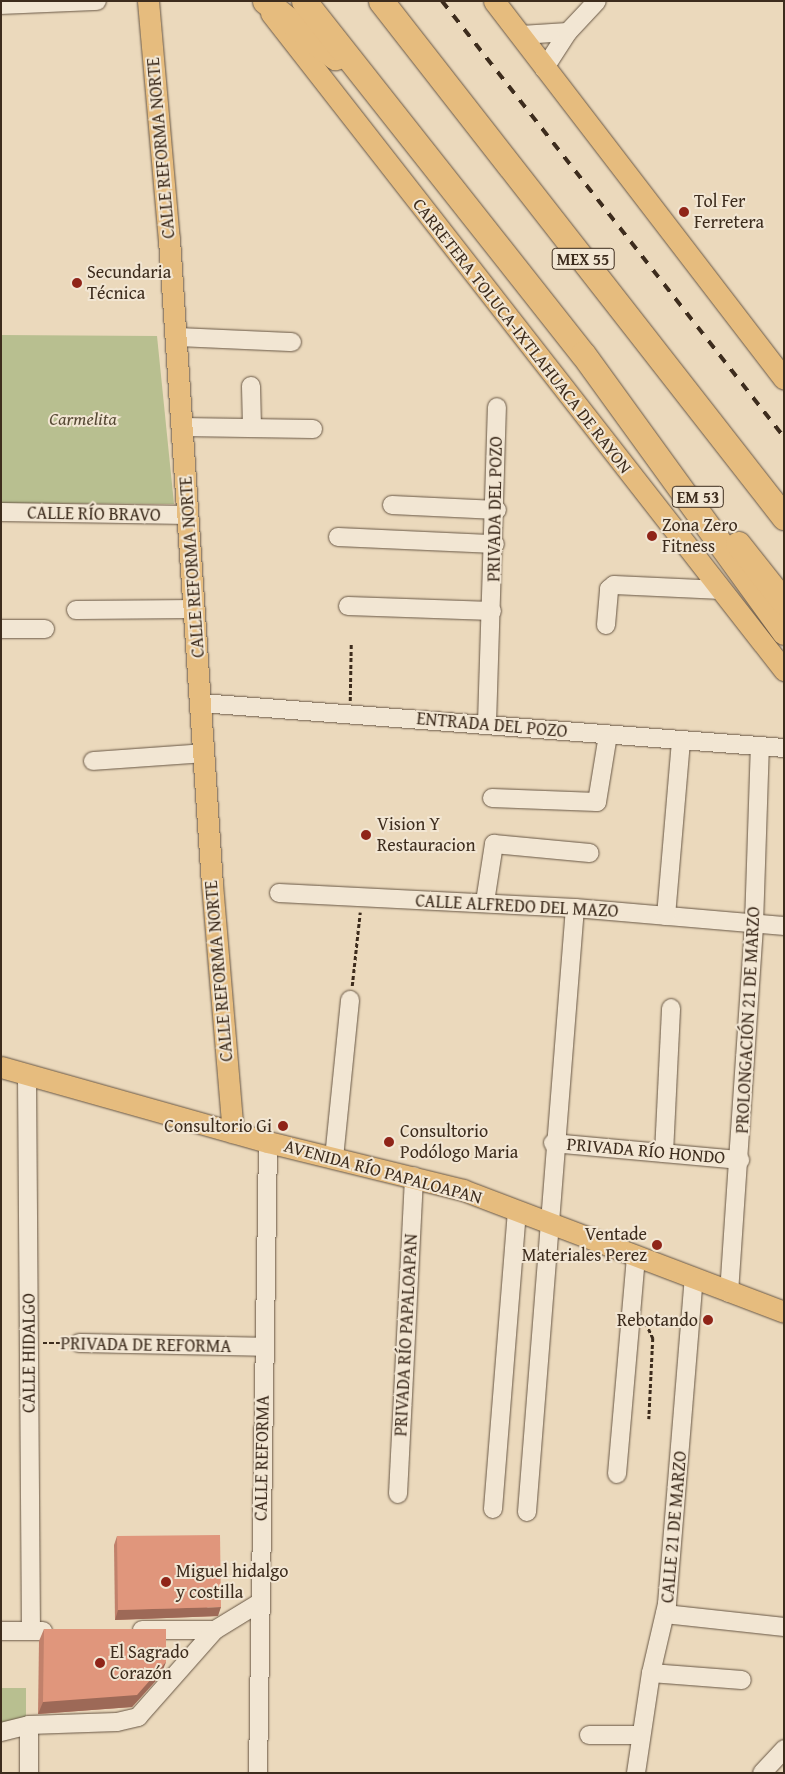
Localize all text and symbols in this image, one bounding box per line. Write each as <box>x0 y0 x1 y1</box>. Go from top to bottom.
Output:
street label: CALLE REFORMA NORTE <box>142 56 180 240</box>
place label: Tol Fer Ferretera <box>694 191 764 233</box>
street label: CARRETERA TOLUCA-IXTLAHUACA DE RAYON <box>408 194 636 478</box>
marker: Tol Fer Ferretera <box>678 206 690 218</box>
road number: MEX 55 <box>550 245 616 272</box>
place label: Secundaria Técnica <box>87 262 171 304</box>
marker: Secundaria Técnica <box>71 277 83 289</box>
park label: Carmelita <box>49 408 117 430</box>
street label: PRIVADA DEL POZO <box>483 436 507 582</box>
street label: CALLE REFORMA NORTE <box>175 476 209 658</box>
road number: EM 53 <box>672 484 724 511</box>
street label: CALLE RÍO BRAVO <box>27 502 161 526</box>
place label: Zona Zero Fitness <box>662 515 738 558</box>
marker: Zona Zero Fitness <box>646 530 658 542</box>
street label: ENTRADA DEL POZO <box>416 708 568 742</box>
place label: Vision Y Restauracion <box>377 814 476 856</box>
marker: Vision Y Restauracion <box>359 828 373 842</box>
street label: CALLE REFORMA NORTE <box>200 879 238 1063</box>
street label: CALLE ALFREDO DEL MAZO <box>415 890 619 922</box>
street label: PROLONGACIÓN 21 DE MARZO <box>731 906 765 1134</box>
place label: Consultorio Gi <box>164 1115 272 1137</box>
marker: Consultorio Gi <box>276 1119 290 1133</box>
place label: Consultorio Podólogo Maria <box>400 1121 518 1164</box>
street label: PRIVADA RÍO HONDO <box>566 1133 726 1169</box>
street label: AVENIDA RÍO PAPALOAPAN <box>282 1135 484 1209</box>
marker: Consultorio Podólogo Maria <box>382 1135 396 1149</box>
place label: Ventade Materiales Perez <box>522 1224 647 1266</box>
street label: PRIVADA RÍO PAPALOAPAN <box>390 1233 422 1437</box>
marker: Ventade Materiales Perez <box>651 1239 663 1251</box>
street label: CALLE HIDALGO <box>18 1293 40 1413</box>
place label: Rebotando <box>617 1309 698 1331</box>
marker: Rebotando <box>702 1314 714 1326</box>
street label: PRIVADA DE REFORMA <box>60 1333 232 1357</box>
street label: CALLE REFORMA <box>250 1395 274 1521</box>
street label: CALLE 21 DE MARZO <box>657 1450 691 1604</box>
place label: Miguel hidalgo y costilla <box>176 1561 288 1604</box>
marker: Miguel hidalgo y costilla <box>160 1576 172 1588</box>
place label: El Sagrado Corazón <box>110 1642 189 1685</box>
marker: El Sagrado Corazón <box>94 1657 106 1669</box>

